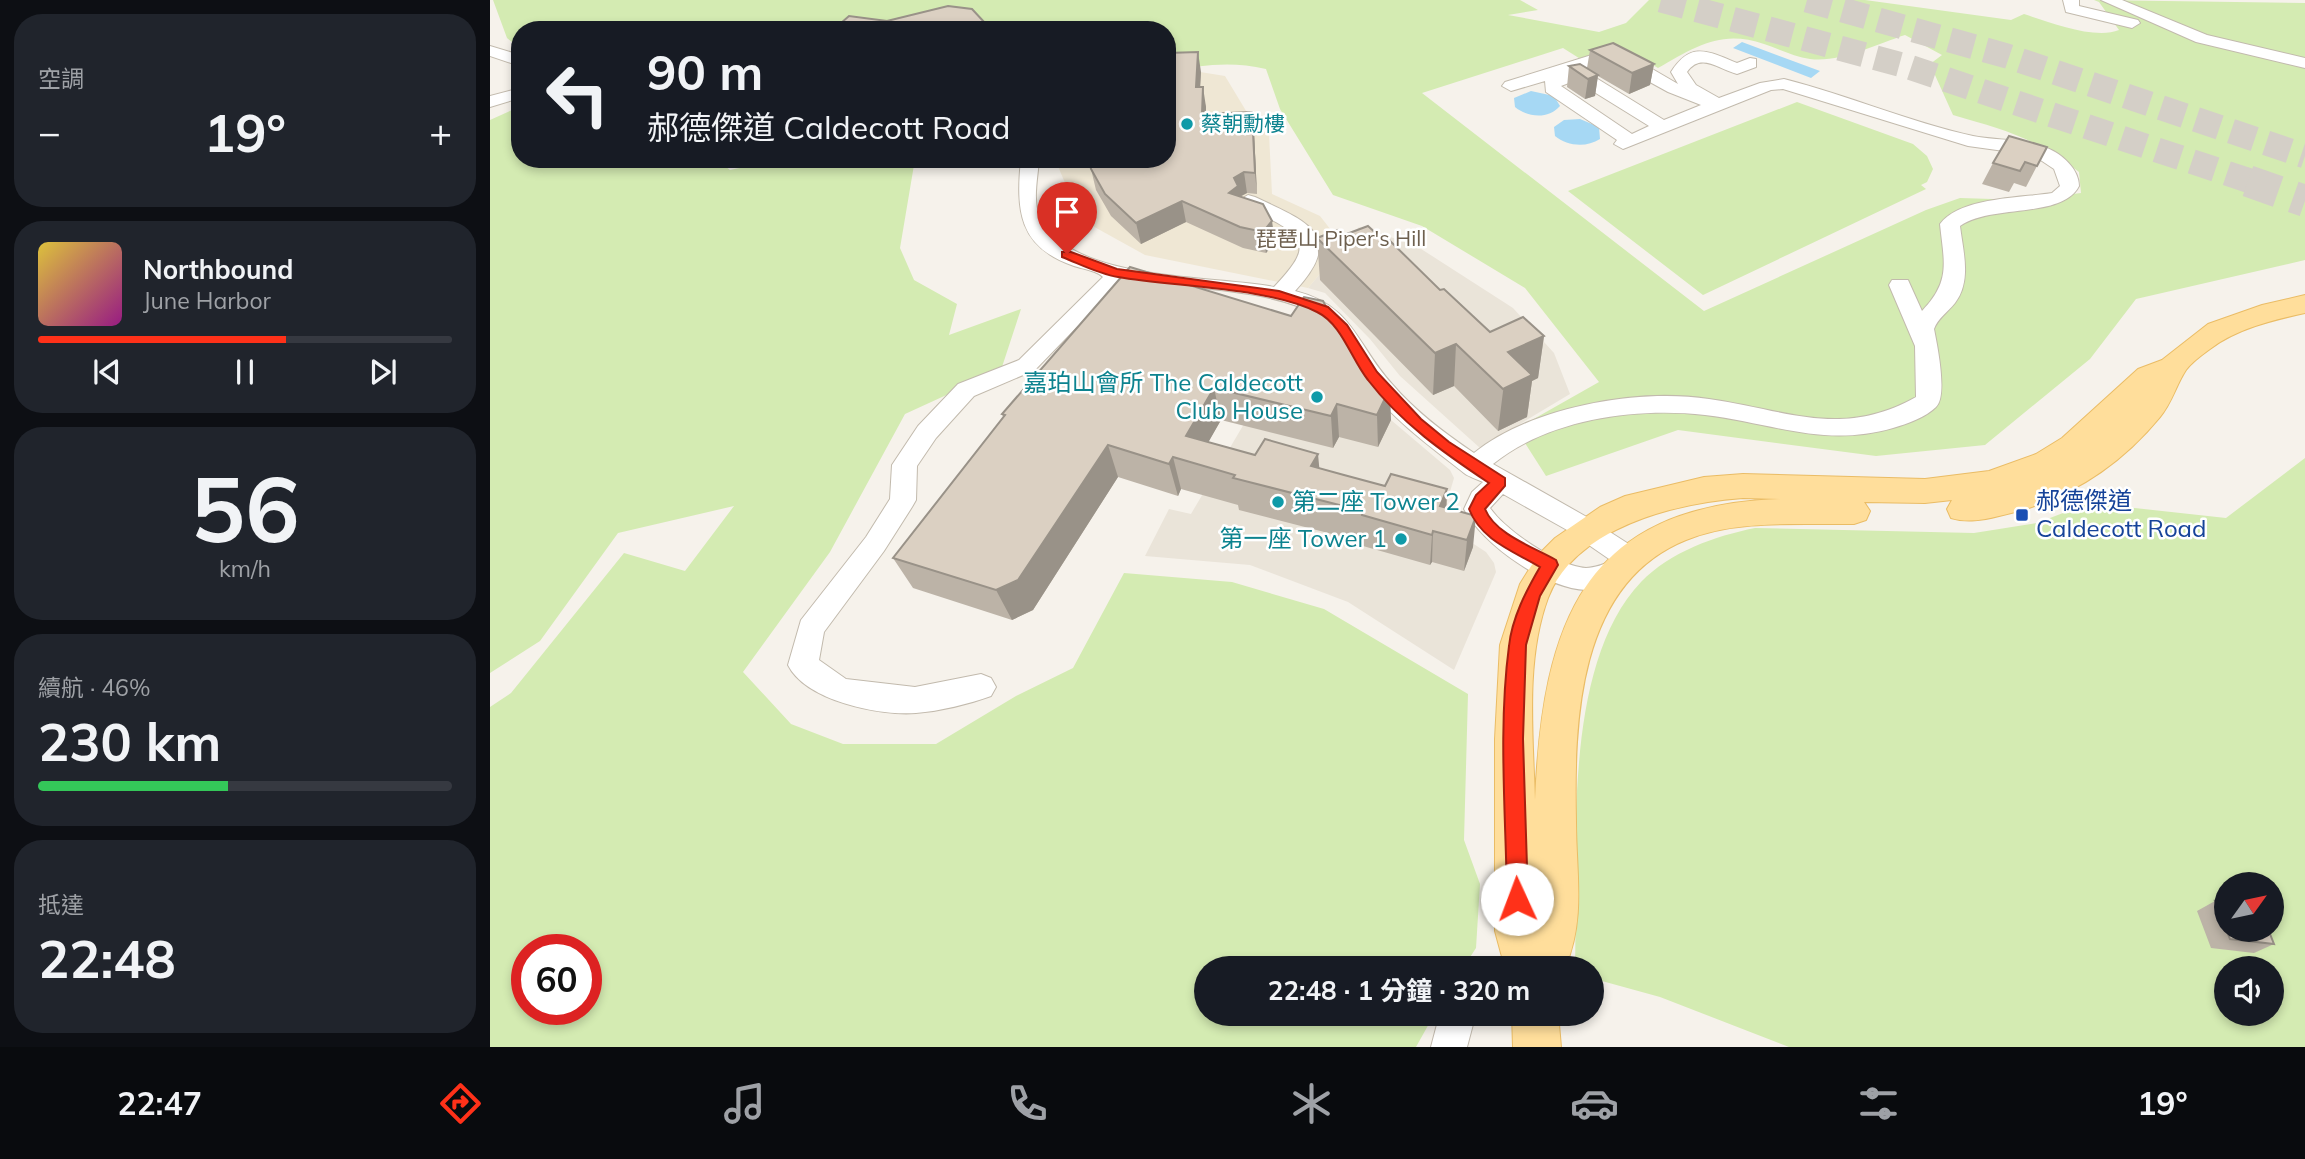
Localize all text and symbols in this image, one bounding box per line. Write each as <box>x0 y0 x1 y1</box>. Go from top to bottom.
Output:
text: 90 m <box>647 41 763 102</box>
icon: left <box>532 49 623 140</box>
text: 空調 <box>38 64 84 93</box>
text: 19° <box>204 100 286 165</box>
text: 郝德傑道 Caldecott Road <box>647 107 1011 147</box>
text: − <box>38 108 61 156</box>
text: + <box>429 108 452 156</box>
place label: 蔡朝勳樓 <box>1201 110 1285 136</box>
marker: 蔡朝勳樓 <box>1179 116 1195 132</box>
pin <box>1037 182 1097 254</box>
icon: arrive <box>1048 193 1086 231</box>
district label: 琵琶山 Piper's Hill <box>1256 225 1426 251</box>
text: Northbound <box>143 253 293 286</box>
text: June Harbor <box>143 286 271 315</box>
icon: previous <box>88 353 126 391</box>
icon: pause <box>226 353 264 391</box>
icon: next <box>364 353 402 391</box>
place label: 嘉珀山會所 The Caldecott Club House <box>1024 367 1303 425</box>
marker: 嘉珀山會所 The Caldecott Club House <box>1309 389 1325 405</box>
text: 56 <box>190 451 300 565</box>
place label: 郝德傑道 Caldecott Road <box>2036 485 2206 543</box>
place label: 第二座 Tower 2 <box>1292 486 1460 516</box>
marker: 第二座 Tower 2 <box>1270 494 1286 510</box>
marker: 郝德傑道 Caldecott Road <box>2014 507 2030 523</box>
place label: 第一座 Tower 1 <box>1219 523 1387 553</box>
marker: 第一座 Tower 1 <box>1393 531 1409 547</box>
text: km/h <box>219 554 271 583</box>
text: 續航 · 46% <box>38 673 150 702</box>
text: 230 km <box>38 709 221 774</box>
position arrow <box>1480 862 1554 936</box>
north arrow <box>2214 872 2284 942</box>
map controls <box>2214 872 2284 1026</box>
text: 抵達 <box>38 890 84 919</box>
text: 22:48 <box>38 926 176 991</box>
speed limit sign: 60 <box>511 934 602 1025</box>
button: sound <box>2214 956 2284 1026</box>
text: 22:48 · 1 分鐘 · 320 m <box>1268 974 1530 1007</box>
icon: directions <box>436 1079 485 1128</box>
icon: music <box>720 1079 769 1128</box>
icon: phone <box>1003 1079 1052 1128</box>
icon: climate <box>1287 1079 1336 1128</box>
icon: car <box>1570 1079 1619 1128</box>
icon: filters <box>1854 1079 1903 1128</box>
text: 22:47 <box>117 1083 202 1123</box>
text: 19° <box>2137 1083 2188 1123</box>

